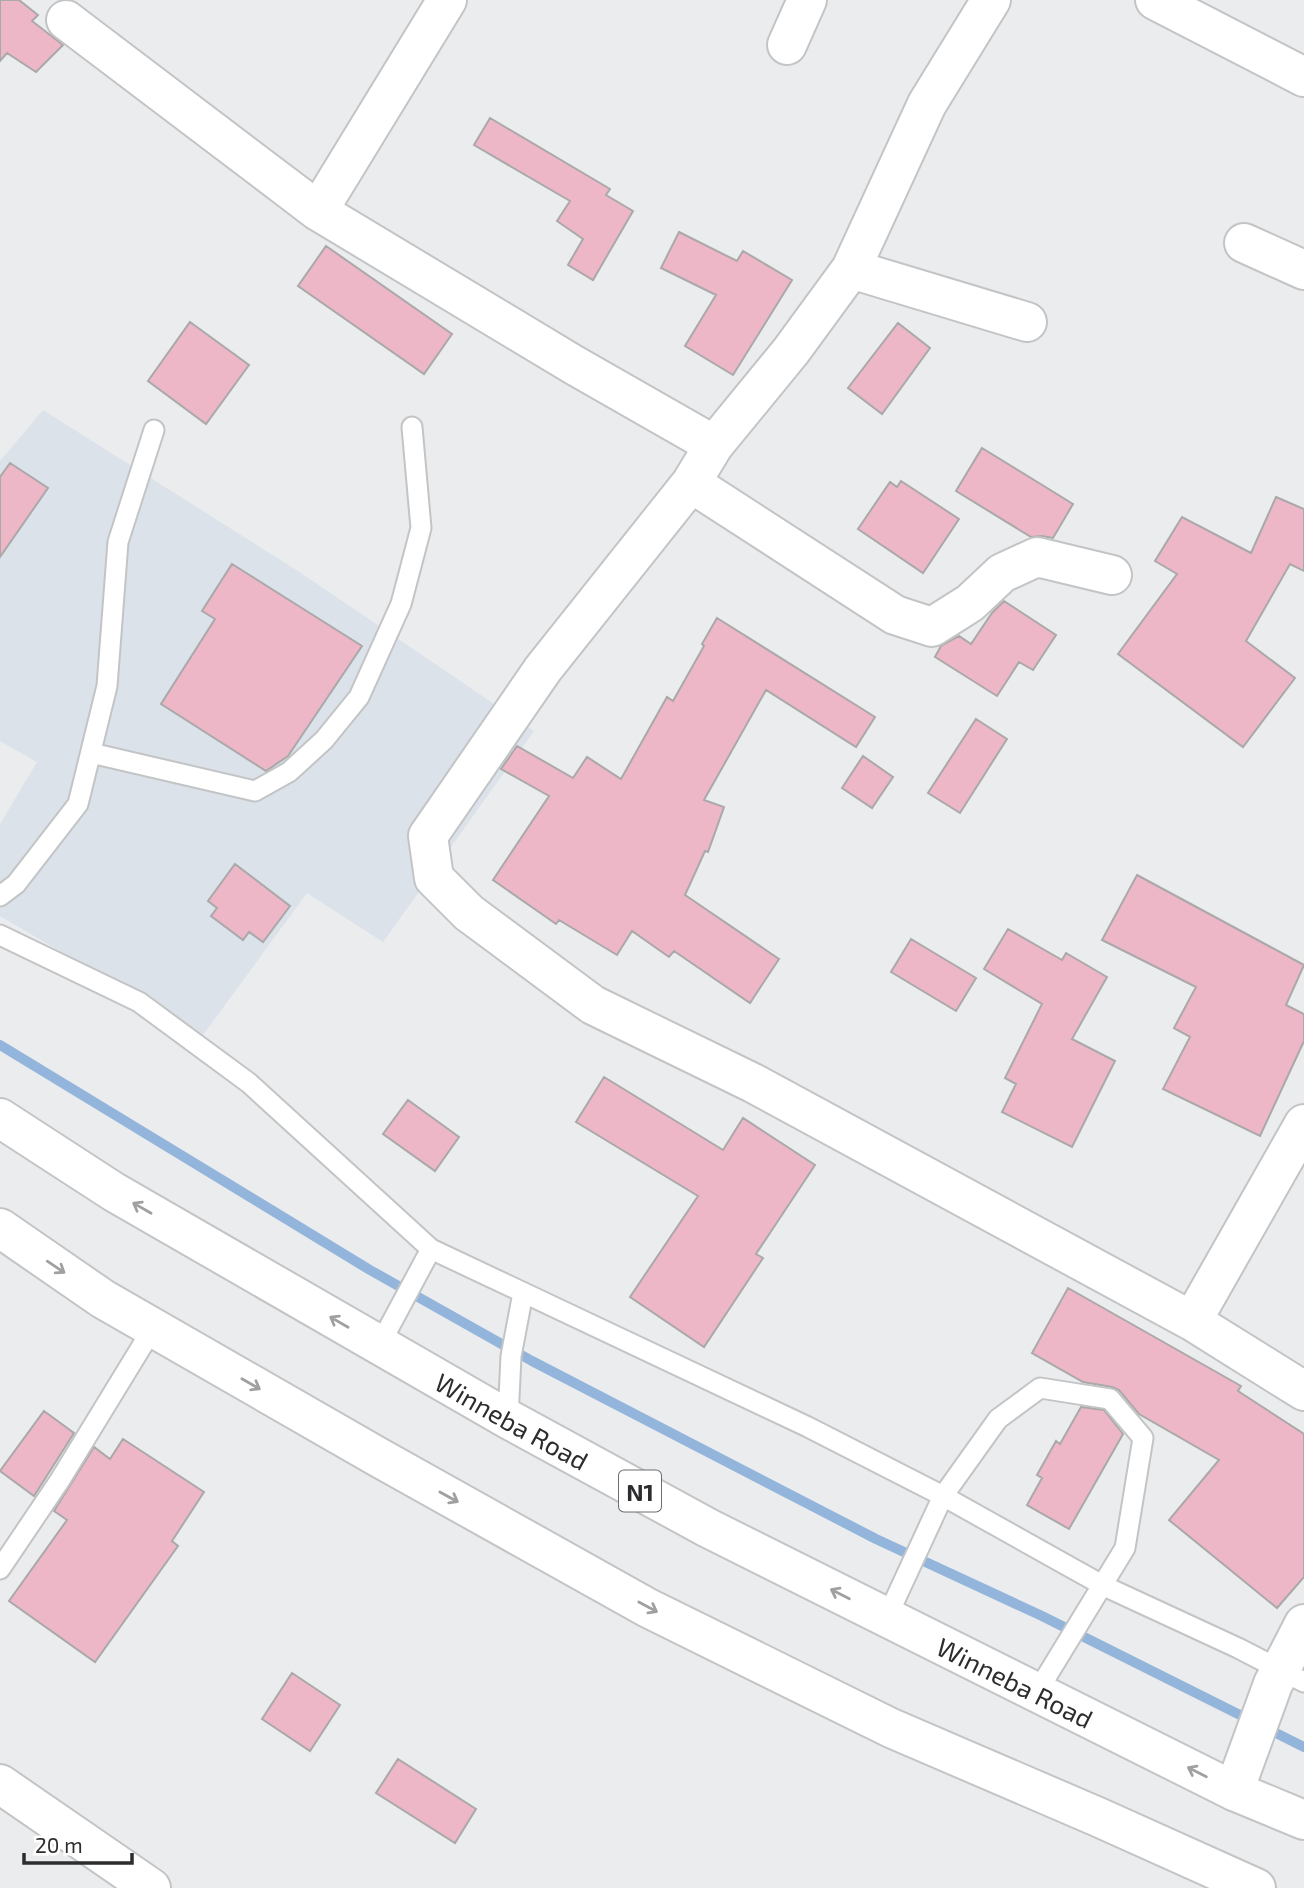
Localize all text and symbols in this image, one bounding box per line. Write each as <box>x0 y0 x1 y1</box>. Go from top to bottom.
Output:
one-way arrow <box>132 1201 153 1214</box>
one-way arrow <box>46 1260 66 1274</box>
one-way arrow <box>329 1315 349 1329</box>
street label: Winneba Road <box>430 1365 594 1475</box>
one-way arrow <box>241 1377 261 1391</box>
road number: N1 <box>619 1470 661 1512</box>
one-way arrow <box>438 1491 459 1504</box>
one-way arrow <box>830 1586 851 1600</box>
one-way arrow <box>637 1601 658 1614</box>
street label: Winneba Road <box>932 1630 1098 1734</box>
one-way arrow <box>1187 1765 1208 1779</box>
scale bar <box>24 1822 133 1866</box>
text: 20 m <box>35 1832 83 1857</box>

